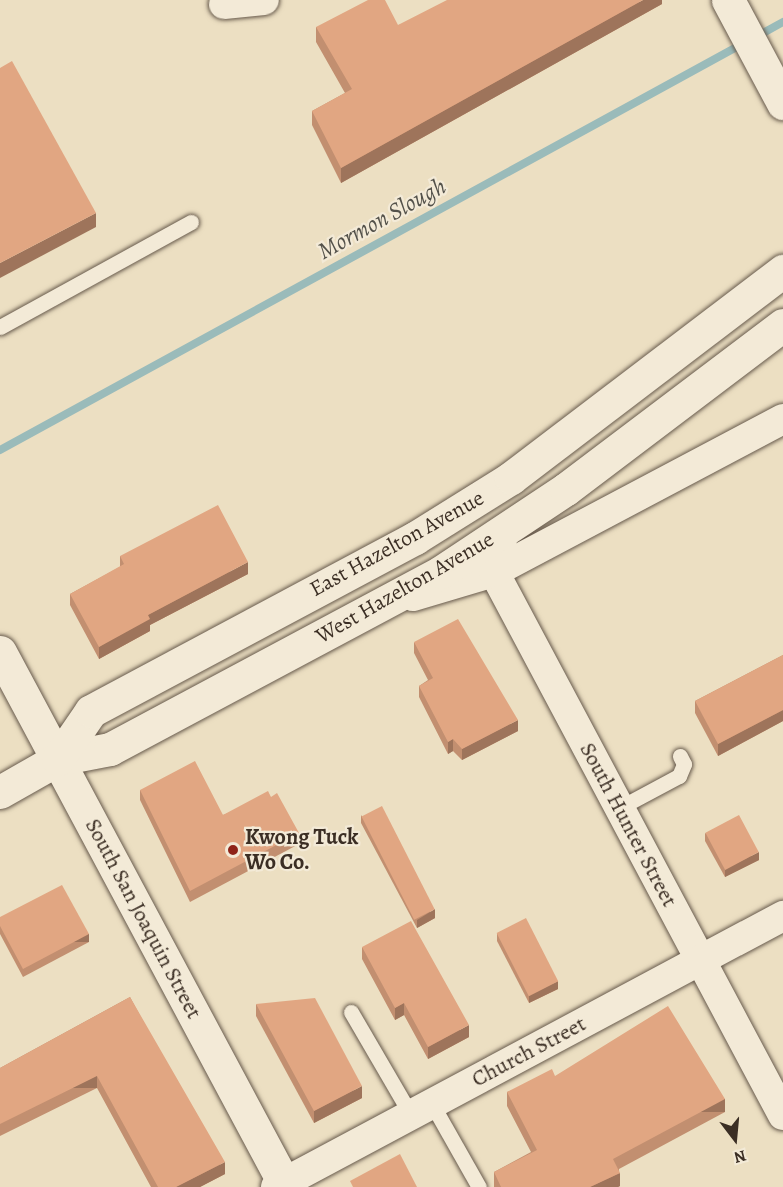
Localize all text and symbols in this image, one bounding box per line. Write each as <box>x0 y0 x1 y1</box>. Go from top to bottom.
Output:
water label: Mormon Slough <box>313 172 451 266</box>
street label: East Hazelton Avenue <box>305 485 489 603</box>
street label: West Hazelton Avenue <box>311 526 499 650</box>
street label: South Hunter Street <box>574 738 682 912</box>
street label: South San Joaquin Street <box>79 814 207 1024</box>
place label: Kwong Tuck Wo Co. <box>245 824 358 876</box>
marker: Kwong Tuck Wo Co. <box>226 843 240 857</box>
street label: Church Street <box>468 1011 590 1093</box>
north arrow <box>705 1109 765 1169</box>
text: N <box>731 1144 749 1168</box>

